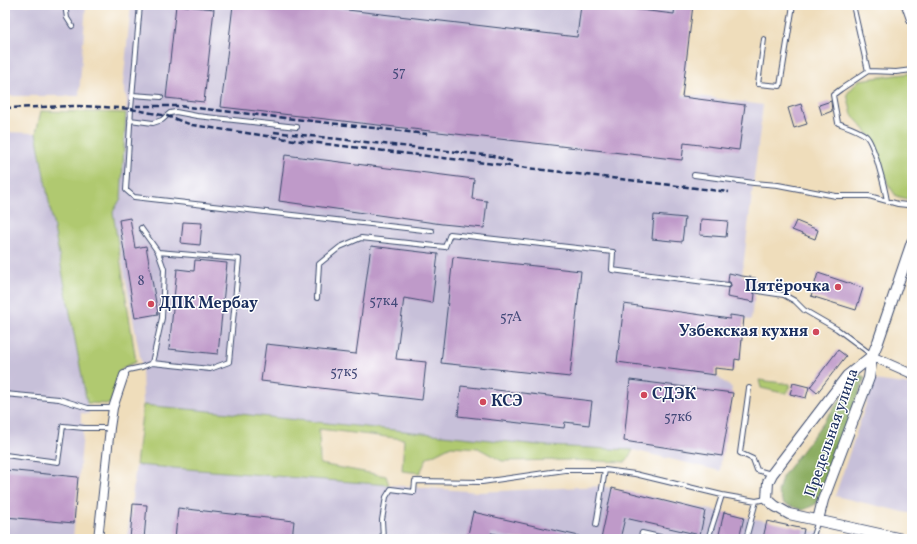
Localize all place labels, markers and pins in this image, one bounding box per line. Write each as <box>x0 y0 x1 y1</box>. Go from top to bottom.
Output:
place label: Пятёрочка <box>745 276 830 298</box>
marker: Пятёрочка <box>833 282 843 292</box>
place label: ДПК Мербау <box>159 293 258 315</box>
marker: ДПК Мербау <box>146 299 156 309</box>
place label: Узбекская кухня <box>679 321 808 343</box>
marker: Узбекская кухня <box>811 327 821 337</box>
place label: СДЭК <box>652 384 696 406</box>
marker: СДЭК <box>639 390 649 400</box>
place label: КСЭ <box>491 391 523 413</box>
marker: КСЭ <box>478 397 488 407</box>

